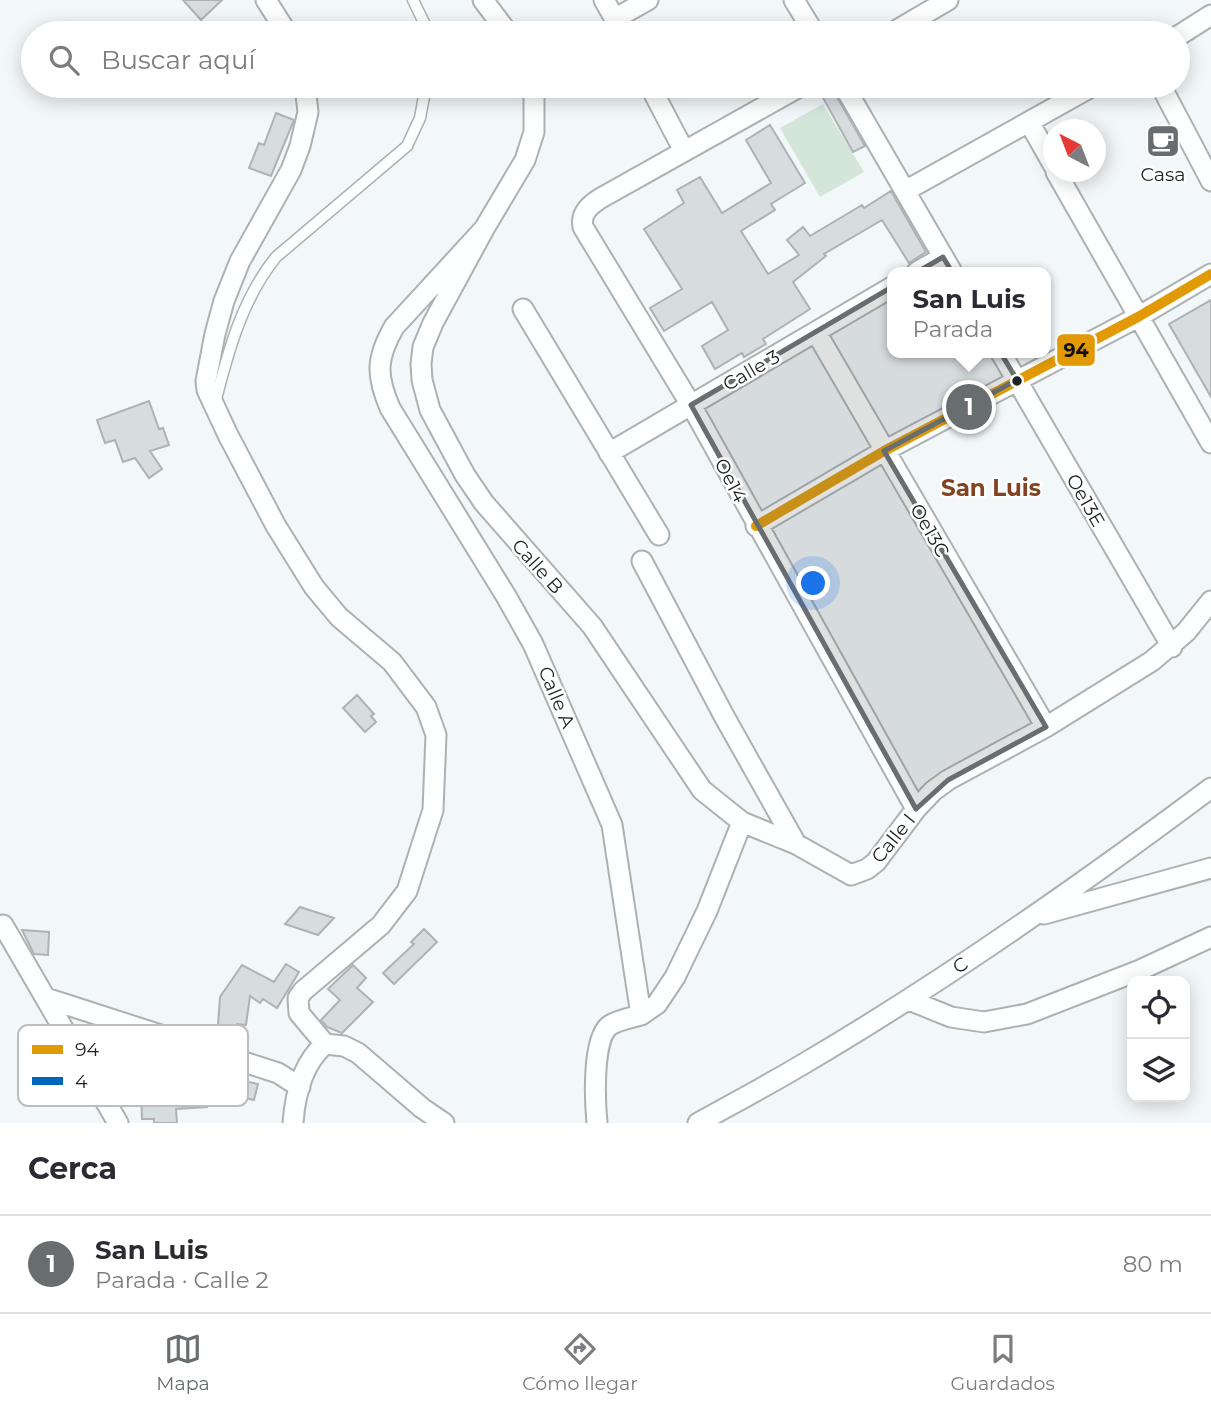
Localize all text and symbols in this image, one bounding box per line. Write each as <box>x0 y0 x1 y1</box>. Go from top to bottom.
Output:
search box <box>21 21 1190 98</box>
icon: search <box>45 41 83 79</box>
text: Buscar aquí <box>101 44 255 76</box>
north arrow <box>1043 119 1106 182</box>
cafe icon: Casa <box>1144 122 1182 160</box>
place label: Casa <box>1140 163 1186 186</box>
popup <box>887 267 1051 358</box>
text: San Luis <box>912 283 1026 315</box>
text: Parada <box>912 315 993 343</box>
line badge: 94 <box>1056 333 1096 367</box>
text: 94 <box>1063 339 1089 362</box>
street label: Calle 3 <box>719 345 784 396</box>
unlabelled marker <box>1010 374 1024 388</box>
pin: 1 <box>946 381 992 433</box>
street label: Oe14 <box>710 454 752 506</box>
street label: Oe13E <box>1061 470 1110 531</box>
district label: San Luis <box>941 474 1041 502</box>
street label: Oe13C <box>905 499 954 561</box>
street label: Calle B <box>507 534 568 598</box>
your location <box>796 566 830 600</box>
street label: Calle A <box>533 663 580 732</box>
street label: Calle I <box>867 809 920 868</box>
street label: C <box>948 952 972 979</box>
map controls <box>1127 976 1190 1102</box>
button: locate <box>1127 976 1190 1039</box>
legend <box>18 1025 248 1106</box>
text: 94 <box>75 1038 100 1061</box>
button: layers <box>1127 1039 1190 1102</box>
text: 4 <box>75 1070 88 1093</box>
text: Cerca <box>28 1150 117 1187</box>
text: San Luis <box>95 1234 208 1266</box>
text: 1 <box>46 1250 56 1278</box>
text: 80 m <box>1123 1250 1183 1278</box>
text: Parada · Calle 2 <box>95 1266 269 1294</box>
tab: Mapa <box>156 1330 210 1395</box>
tab: Cómo llegar <box>522 1330 638 1395</box>
tab: Guardados <box>950 1330 1055 1395</box>

